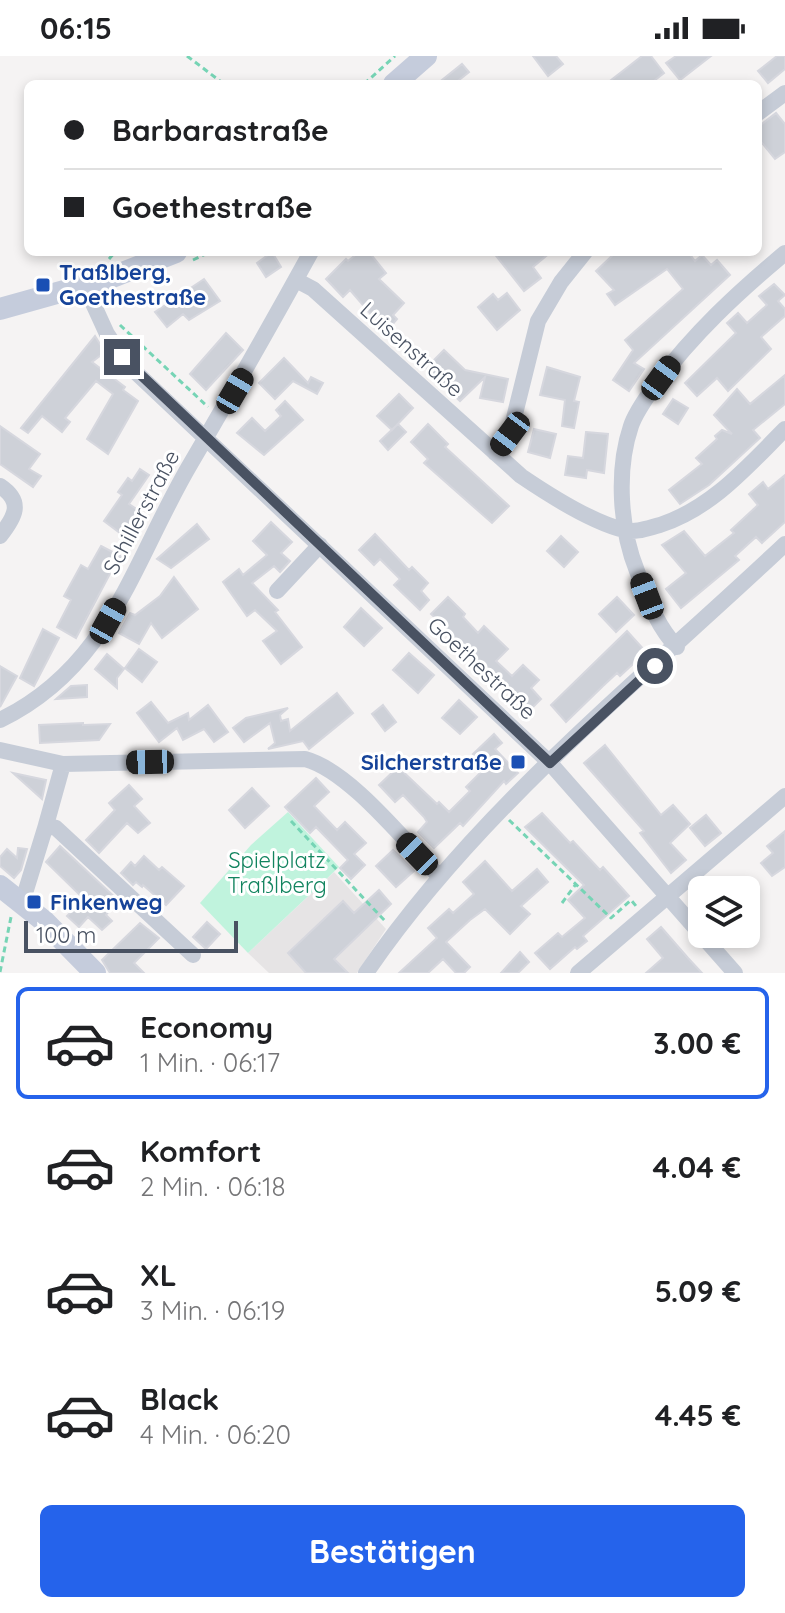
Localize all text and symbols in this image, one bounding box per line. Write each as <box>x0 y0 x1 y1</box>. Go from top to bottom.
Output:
text: 06:15 <box>40 9 112 47</box>
text: Barbarastraße <box>112 111 329 149</box>
text: Goethestraße <box>112 188 313 226</box>
place label: Traßlberg, Goethestraße <box>59 258 206 311</box>
marker: Traßlberg, Goethestraße <box>34 276 52 294</box>
street label: Luisenstraße <box>355 295 469 403</box>
route end <box>104 339 140 375</box>
car <box>637 352 685 404</box>
car <box>213 364 257 418</box>
car <box>486 408 534 460</box>
street label: Schillerstraße <box>97 445 185 579</box>
car <box>627 569 667 623</box>
car <box>86 594 130 648</box>
street label: Goethestraße <box>422 611 542 725</box>
route start <box>637 648 673 684</box>
place label: Silcherstraße <box>361 748 502 776</box>
car <box>126 750 174 774</box>
marker: Silcherstraße <box>509 753 527 771</box>
car <box>392 828 442 880</box>
park label: Spielplatz Traßlberg <box>227 846 327 899</box>
map controls <box>688 876 760 948</box>
button: layers <box>688 876 760 948</box>
place label: Finkenweg <box>50 888 163 916</box>
marker: Finkenweg <box>25 893 43 911</box>
scale bar <box>24 917 238 953</box>
text: 100 m <box>36 921 96 949</box>
icon: car <box>44 1007 116 1079</box>
text: Economy <box>140 1008 273 1046</box>
text: 3.00 € <box>653 1024 741 1062</box>
text: 1 Min. · 06:17 <box>140 1046 280 1079</box>
icon: car <box>44 1131 116 1203</box>
text: Komfort <box>140 1132 262 1170</box>
text: 4.04 € <box>653 1148 741 1186</box>
text: 2 Min. · 06:18 <box>140 1170 286 1203</box>
icon: car <box>44 1255 116 1327</box>
text: XL <box>140 1256 177 1294</box>
text: 5.09 € <box>655 1272 741 1310</box>
text: 3 Min. · 06:19 <box>140 1294 285 1327</box>
icon: car <box>44 1379 116 1451</box>
text: Black <box>140 1380 219 1418</box>
text: 4.45 € <box>655 1396 741 1434</box>
text: 4 Min. · 06:20 <box>140 1418 291 1451</box>
button: Bestätigen <box>40 1505 745 1597</box>

